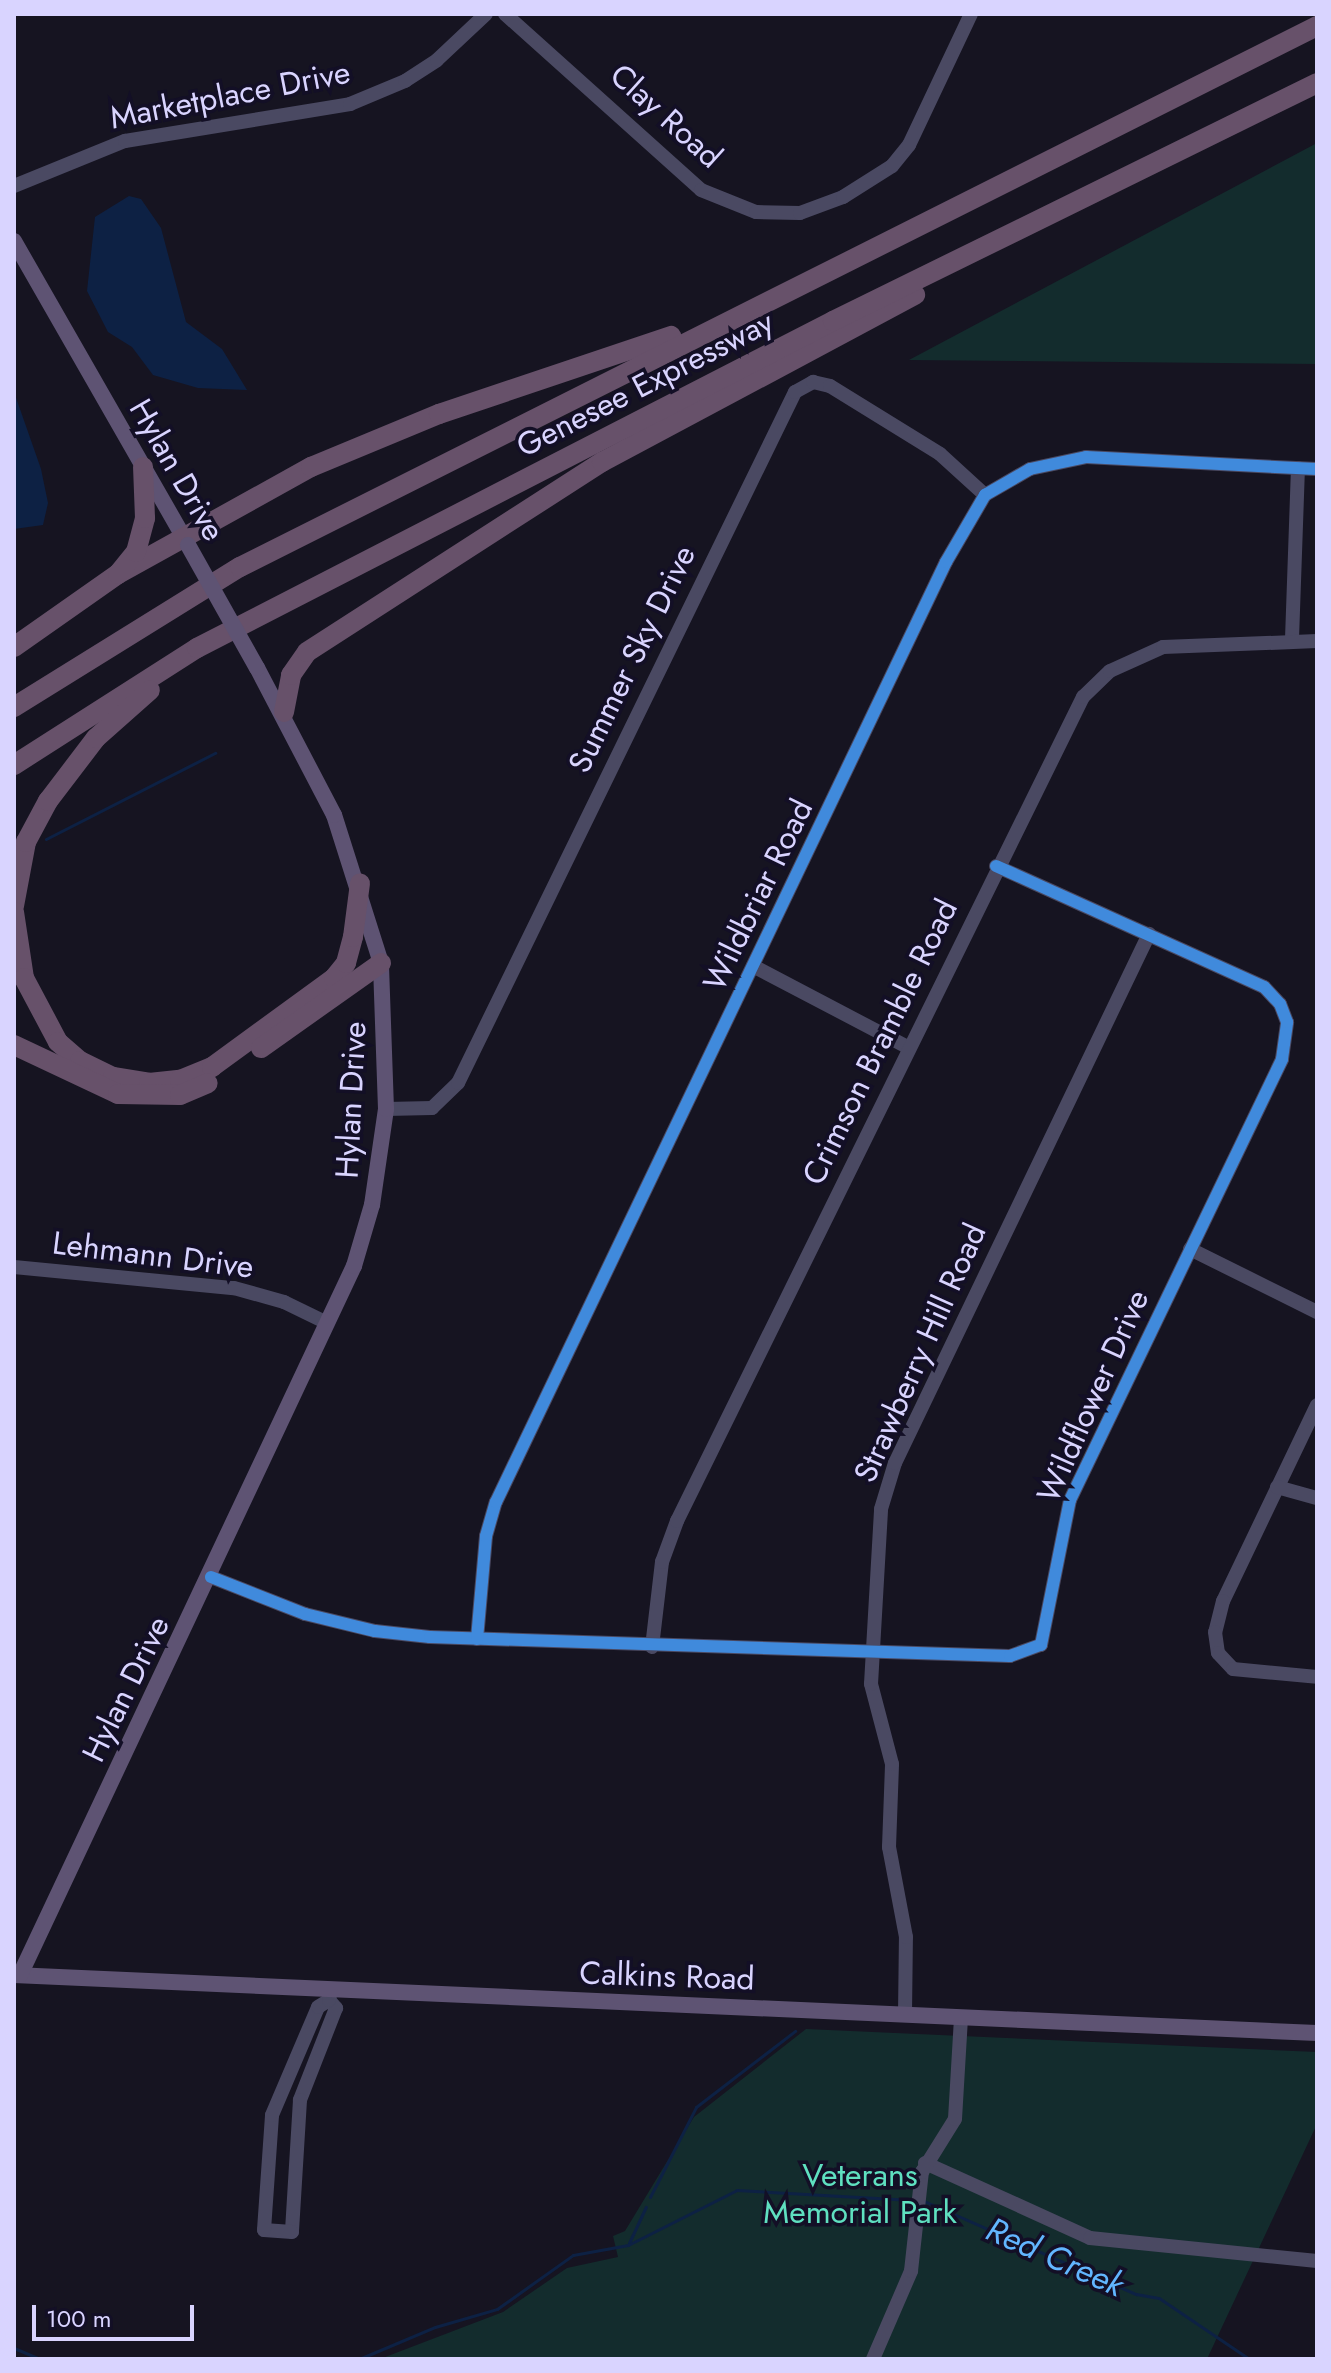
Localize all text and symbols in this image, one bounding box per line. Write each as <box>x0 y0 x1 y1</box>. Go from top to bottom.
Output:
street label: Marketplace Drive <box>107 53 353 137</box>
street label: Clay Road <box>602 56 730 176</box>
street label: Genesee Expressway <box>510 303 780 465</box>
street label: Hylan Drive <box>121 392 233 548</box>
street label: Summer Sky Drive <box>560 539 704 779</box>
street label: Wildbriar Road <box>695 793 821 997</box>
street label: Crimson Bramble Road <box>794 893 966 1191</box>
street label: Hylan Drive <box>328 1020 374 1180</box>
street label: Strawberry Hill Road <box>846 1218 994 1488</box>
street label: Lehmann Drive <box>50 1224 256 1286</box>
street label: Wildflower Drive <box>1029 1284 1157 1508</box>
street label: Hylan Drive <box>74 1610 178 1768</box>
street label: Calkins Road <box>579 1954 755 1998</box>
park label: Veterans Memorial Park <box>763 2157 957 2232</box>
water label: Red Creek <box>980 2209 1130 2305</box>
scale bar <box>36 2289 198 2339</box>
text: 100 m <box>46 2301 112 2336</box>

